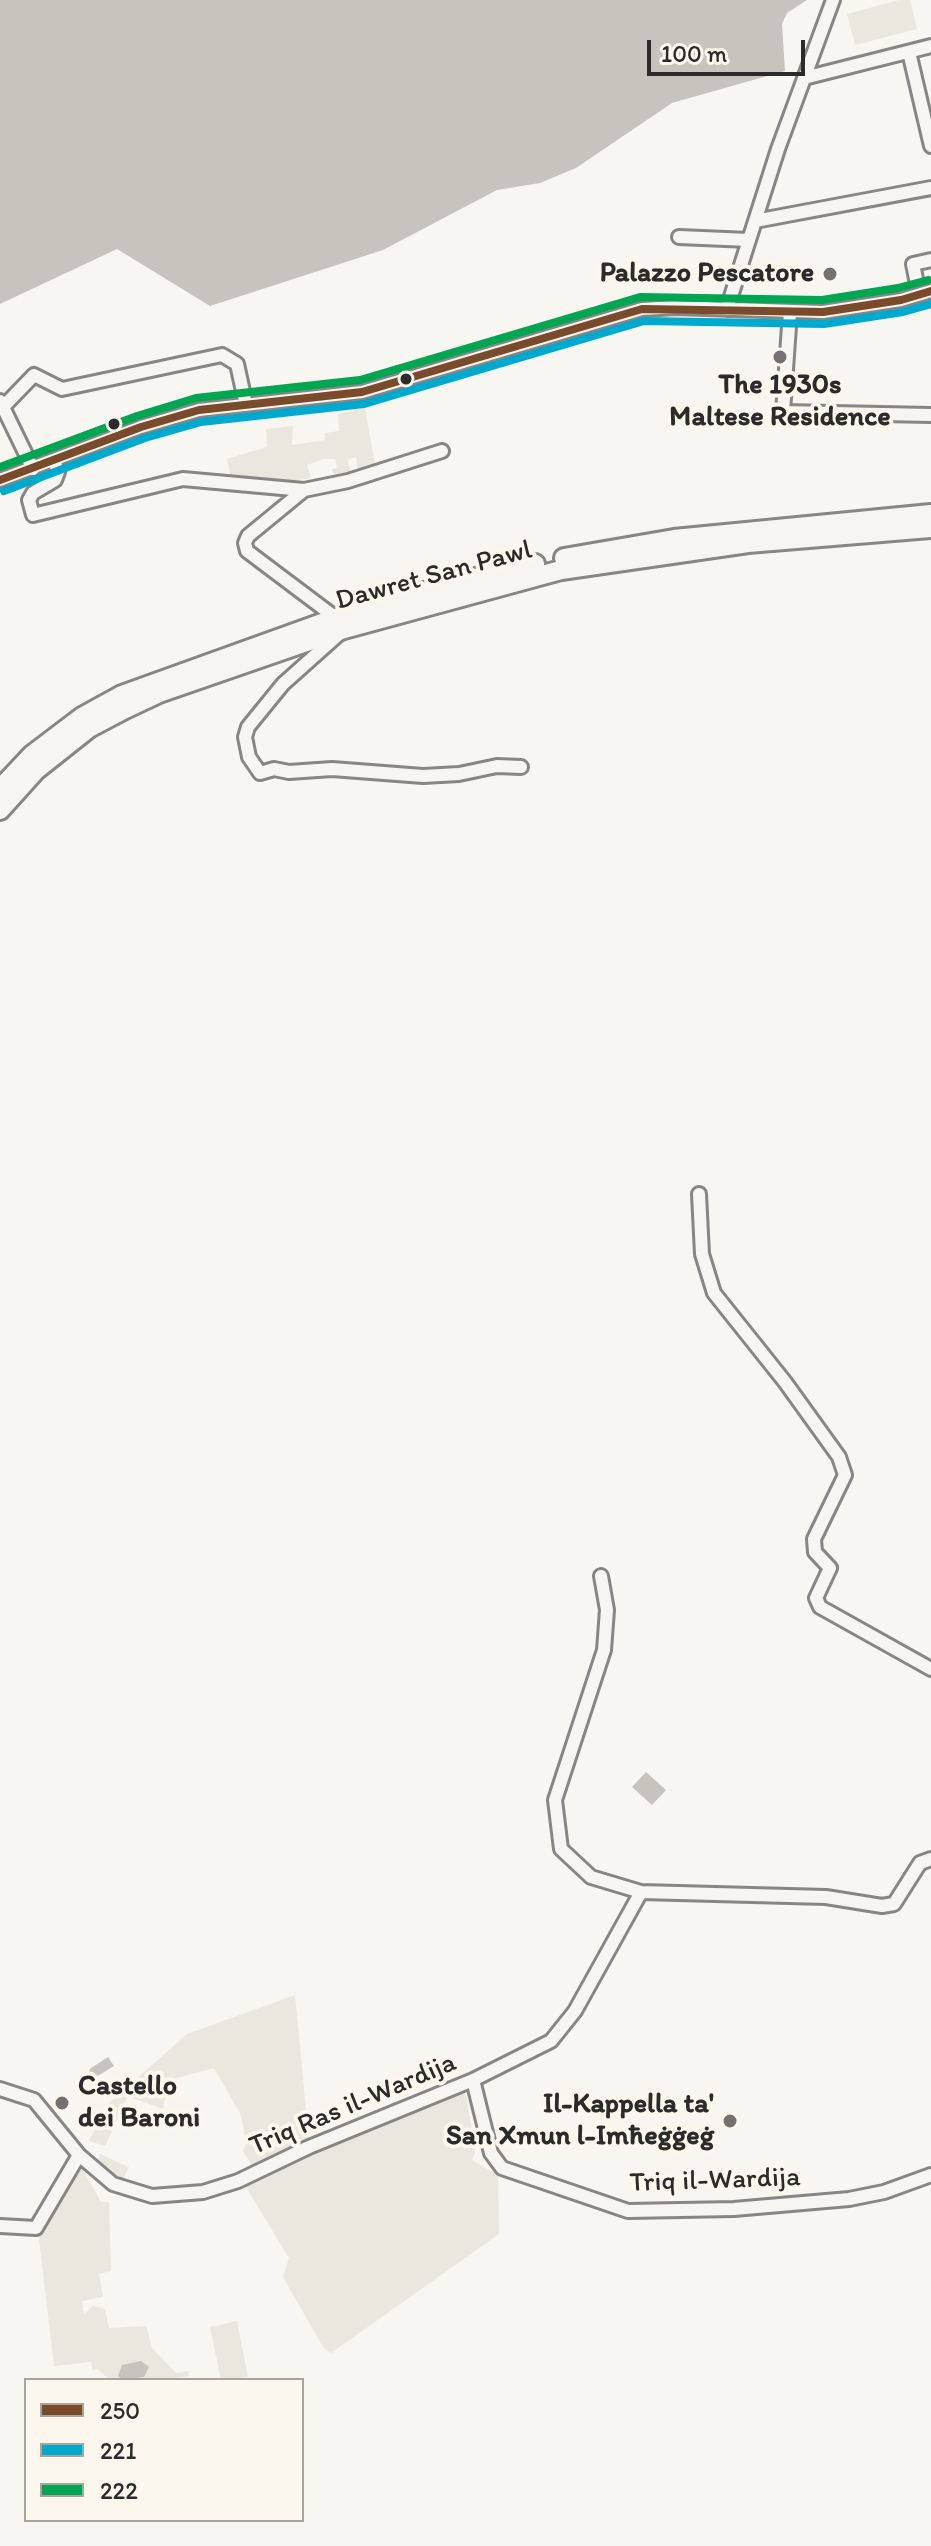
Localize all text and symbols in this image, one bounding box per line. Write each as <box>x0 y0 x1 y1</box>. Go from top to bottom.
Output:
scale bar <box>651 24 809 74</box>
text: 100 m <box>661 39 727 68</box>
place label: Palazzo Pescatore <box>600 257 814 291</box>
marker: Palazzo Pescatore <box>821 265 839 283</box>
marker: The 1930s Maltese Residence <box>771 348 789 366</box>
place label: The 1930s Maltese Residence <box>669 369 891 435</box>
unlabelled marker <box>398 371 414 387</box>
unlabelled marker <box>106 416 122 432</box>
street label: Dawret San Pawl <box>332 534 536 618</box>
street label: Triq Ras il-Wardija <box>245 2046 461 2164</box>
place label: Castello dei Baroni <box>78 2070 200 2136</box>
place label: Il-Kappella ta' San Xmun l-Imħeġġeġ <box>446 2088 714 2154</box>
marker: Castello dei Baroni <box>53 2094 71 2112</box>
marker: Il-Kappella ta' San Xmun l-Imħeġġeġ <box>721 2112 739 2130</box>
street label: Triq il-Wardija <box>629 2161 801 2201</box>
legend <box>24 2378 304 2522</box>
text: 250 <box>100 2396 140 2425</box>
text: 221 <box>100 2436 136 2465</box>
text: 222 <box>100 2476 138 2505</box>

